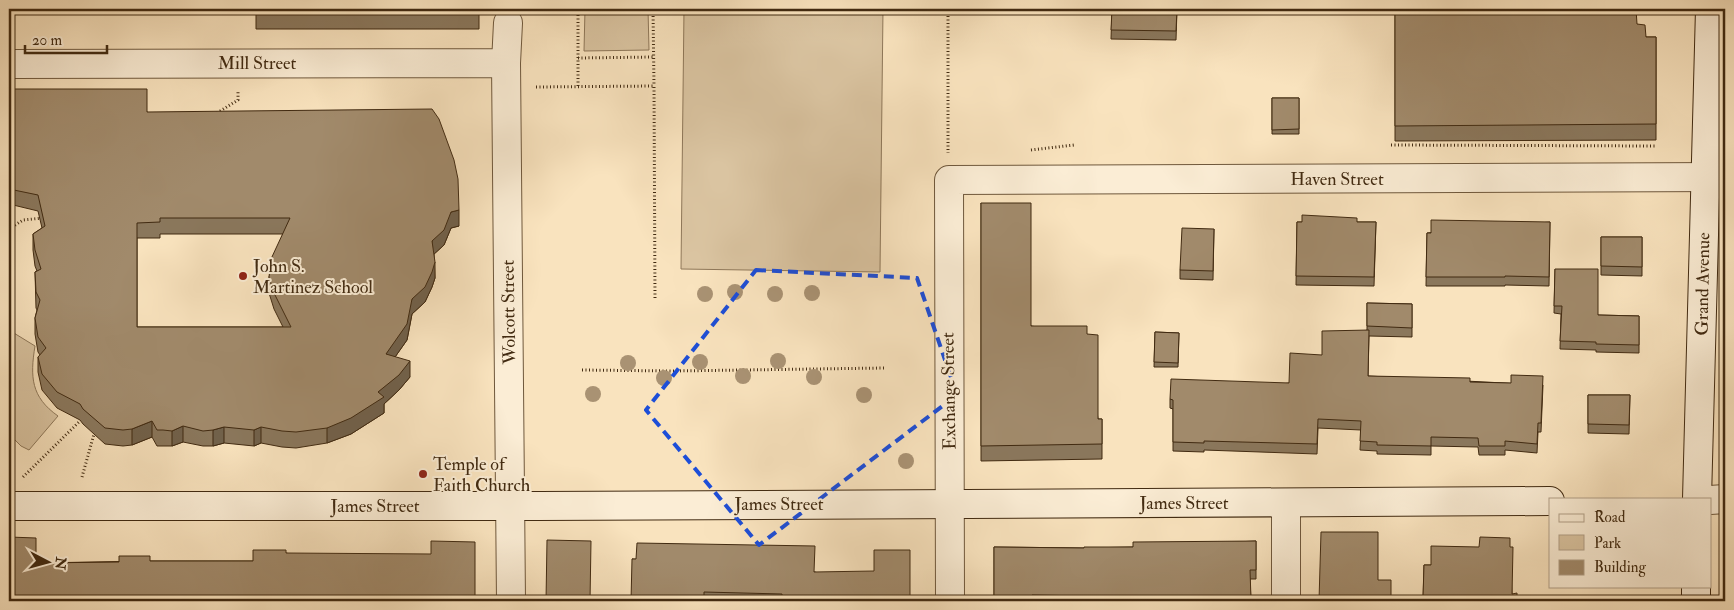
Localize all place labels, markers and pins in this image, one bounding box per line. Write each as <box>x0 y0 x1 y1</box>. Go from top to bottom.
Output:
place label: John S. Martinez School <box>252 255 373 299</box>
marker: John S. Martinez School <box>237 270 249 282</box>
place label: Temple of Faith Church <box>433 453 531 497</box>
marker: Temple of Faith Church <box>417 468 429 480</box>

